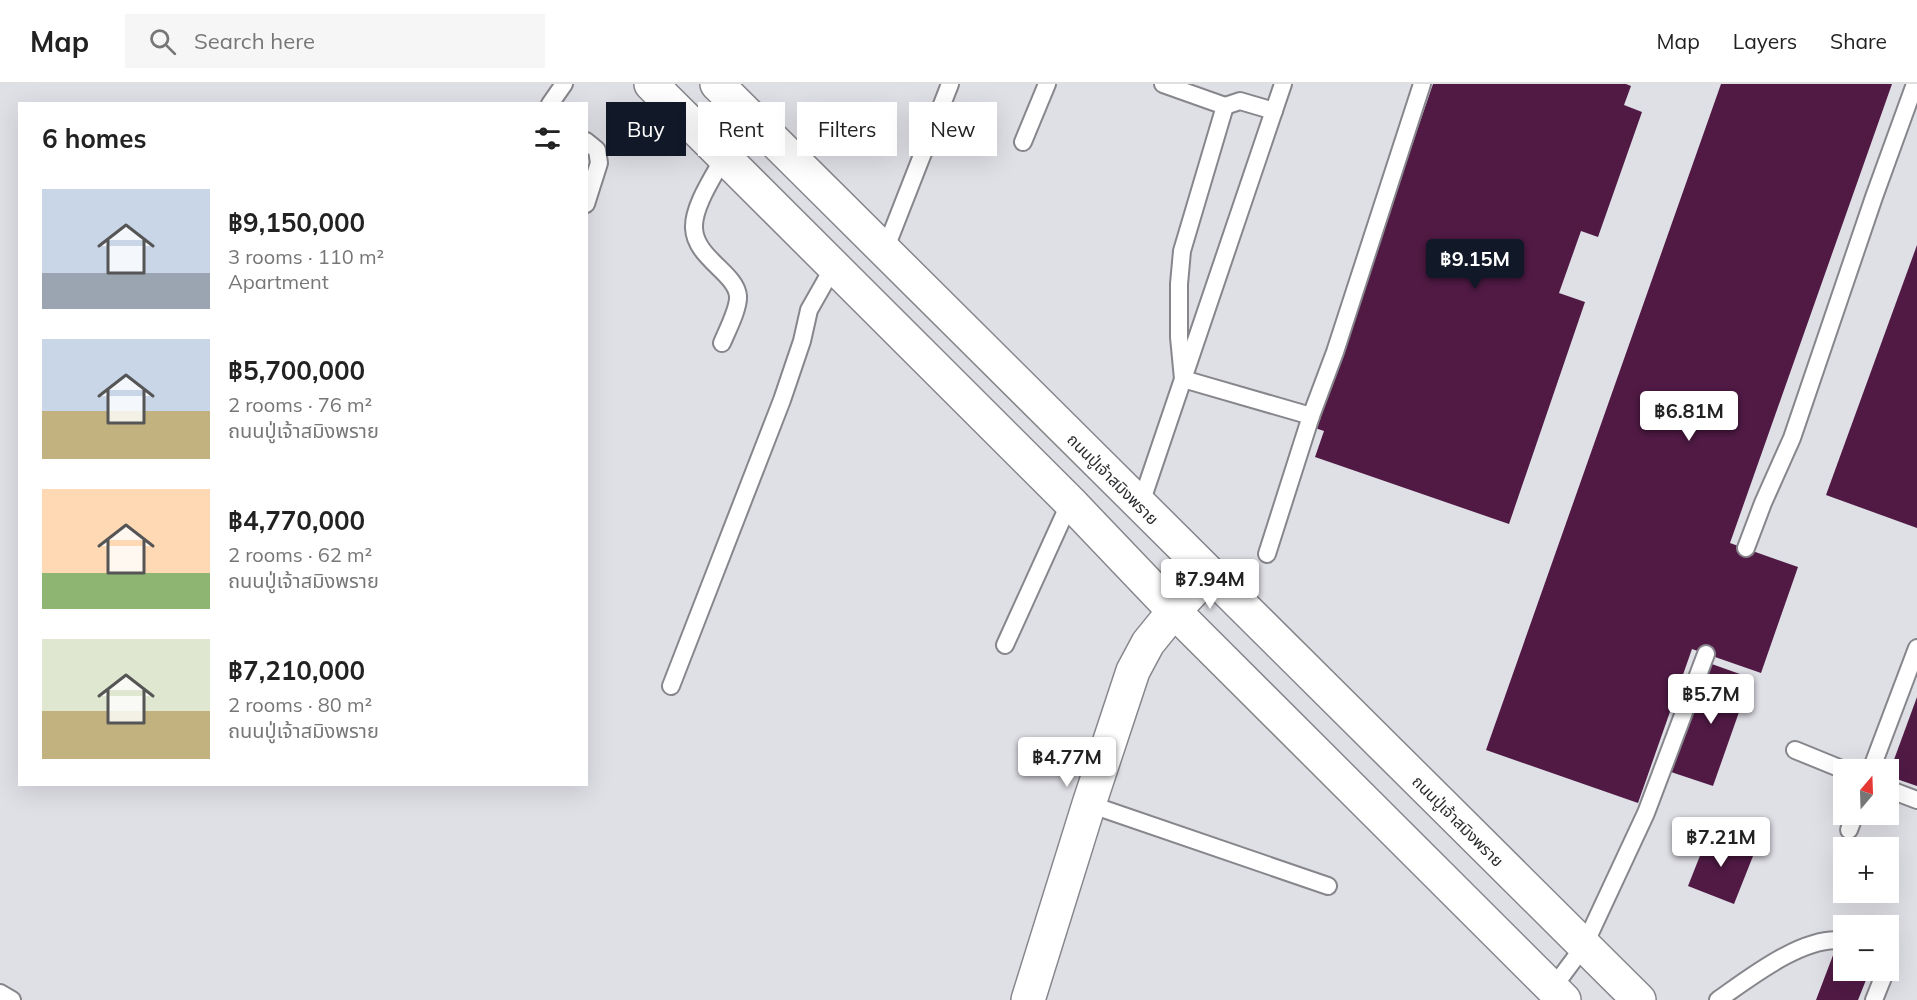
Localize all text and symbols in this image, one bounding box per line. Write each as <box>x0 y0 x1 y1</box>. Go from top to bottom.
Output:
search box <box>125 14 545 68</box>
text: Map <box>30 24 89 59</box>
icon: search <box>146 25 179 58</box>
text: Search here <box>194 27 315 55</box>
text: Map <box>1657 28 1700 54</box>
text: Layers <box>1733 28 1797 54</box>
text: Share <box>1830 28 1887 54</box>
chip: Buy <box>606 102 686 156</box>
chip: Rent <box>698 102 785 156</box>
chip: Filters <box>797 102 897 156</box>
chip: New <box>909 102 997 156</box>
text: 6 homes <box>42 122 146 155</box>
icon: filters <box>531 122 564 155</box>
text: ฿9,150,000 <box>228 206 365 239</box>
icon: home <box>90 213 162 285</box>
pin: ฿9.15M <box>1426 239 1524 290</box>
text: 3 rooms · 110 m² <box>228 244 384 269</box>
text: ฿9.15M <box>1440 246 1510 271</box>
text: Apartment <box>228 269 329 294</box>
text: ฿5,700,000 <box>228 354 365 387</box>
icon: home <box>90 363 162 435</box>
pin: ฿6.81M <box>1640 391 1738 442</box>
text: 2 rooms · 76 m² <box>228 392 372 417</box>
text: ฿6.81M <box>1654 398 1724 423</box>
text: ถนนปู่เจ้าสมิงพราย <box>228 418 379 443</box>
street label: ถนนปู่เจ้าสมิงพราย <box>1063 429 1163 529</box>
text: ฿4,770,000 <box>228 504 365 537</box>
icon: home <box>90 513 162 585</box>
text: 2 rooms · 62 m² <box>228 542 372 567</box>
pin: ฿7.94M <box>1161 559 1259 610</box>
text: ฿7.94M <box>1175 566 1245 591</box>
text: ถนนปู่เจ้าสมิงพราย <box>228 568 379 593</box>
text: ฿7,210,000 <box>228 654 365 687</box>
icon: home <box>90 663 162 735</box>
pin: ฿5.7M <box>1669 674 1753 725</box>
text: ฿5.7M <box>1682 681 1740 706</box>
text: 2 rooms · 80 m² <box>228 692 372 717</box>
text: ถนนปู่เจ้าสมิงพราย <box>228 718 379 743</box>
pin: ฿4.77M <box>1018 737 1116 788</box>
text: ฿4.77M <box>1032 744 1102 769</box>
north arrow <box>1833 759 1899 825</box>
map controls <box>1833 759 1899 981</box>
street label: ถนนปู่เจ้าสมิงพราย <box>1408 771 1508 871</box>
pin: ฿7.21M <box>1672 817 1770 868</box>
text: ฿7.21M <box>1686 824 1756 849</box>
button: + <box>1833 837 1899 903</box>
button: − <box>1833 915 1899 981</box>

